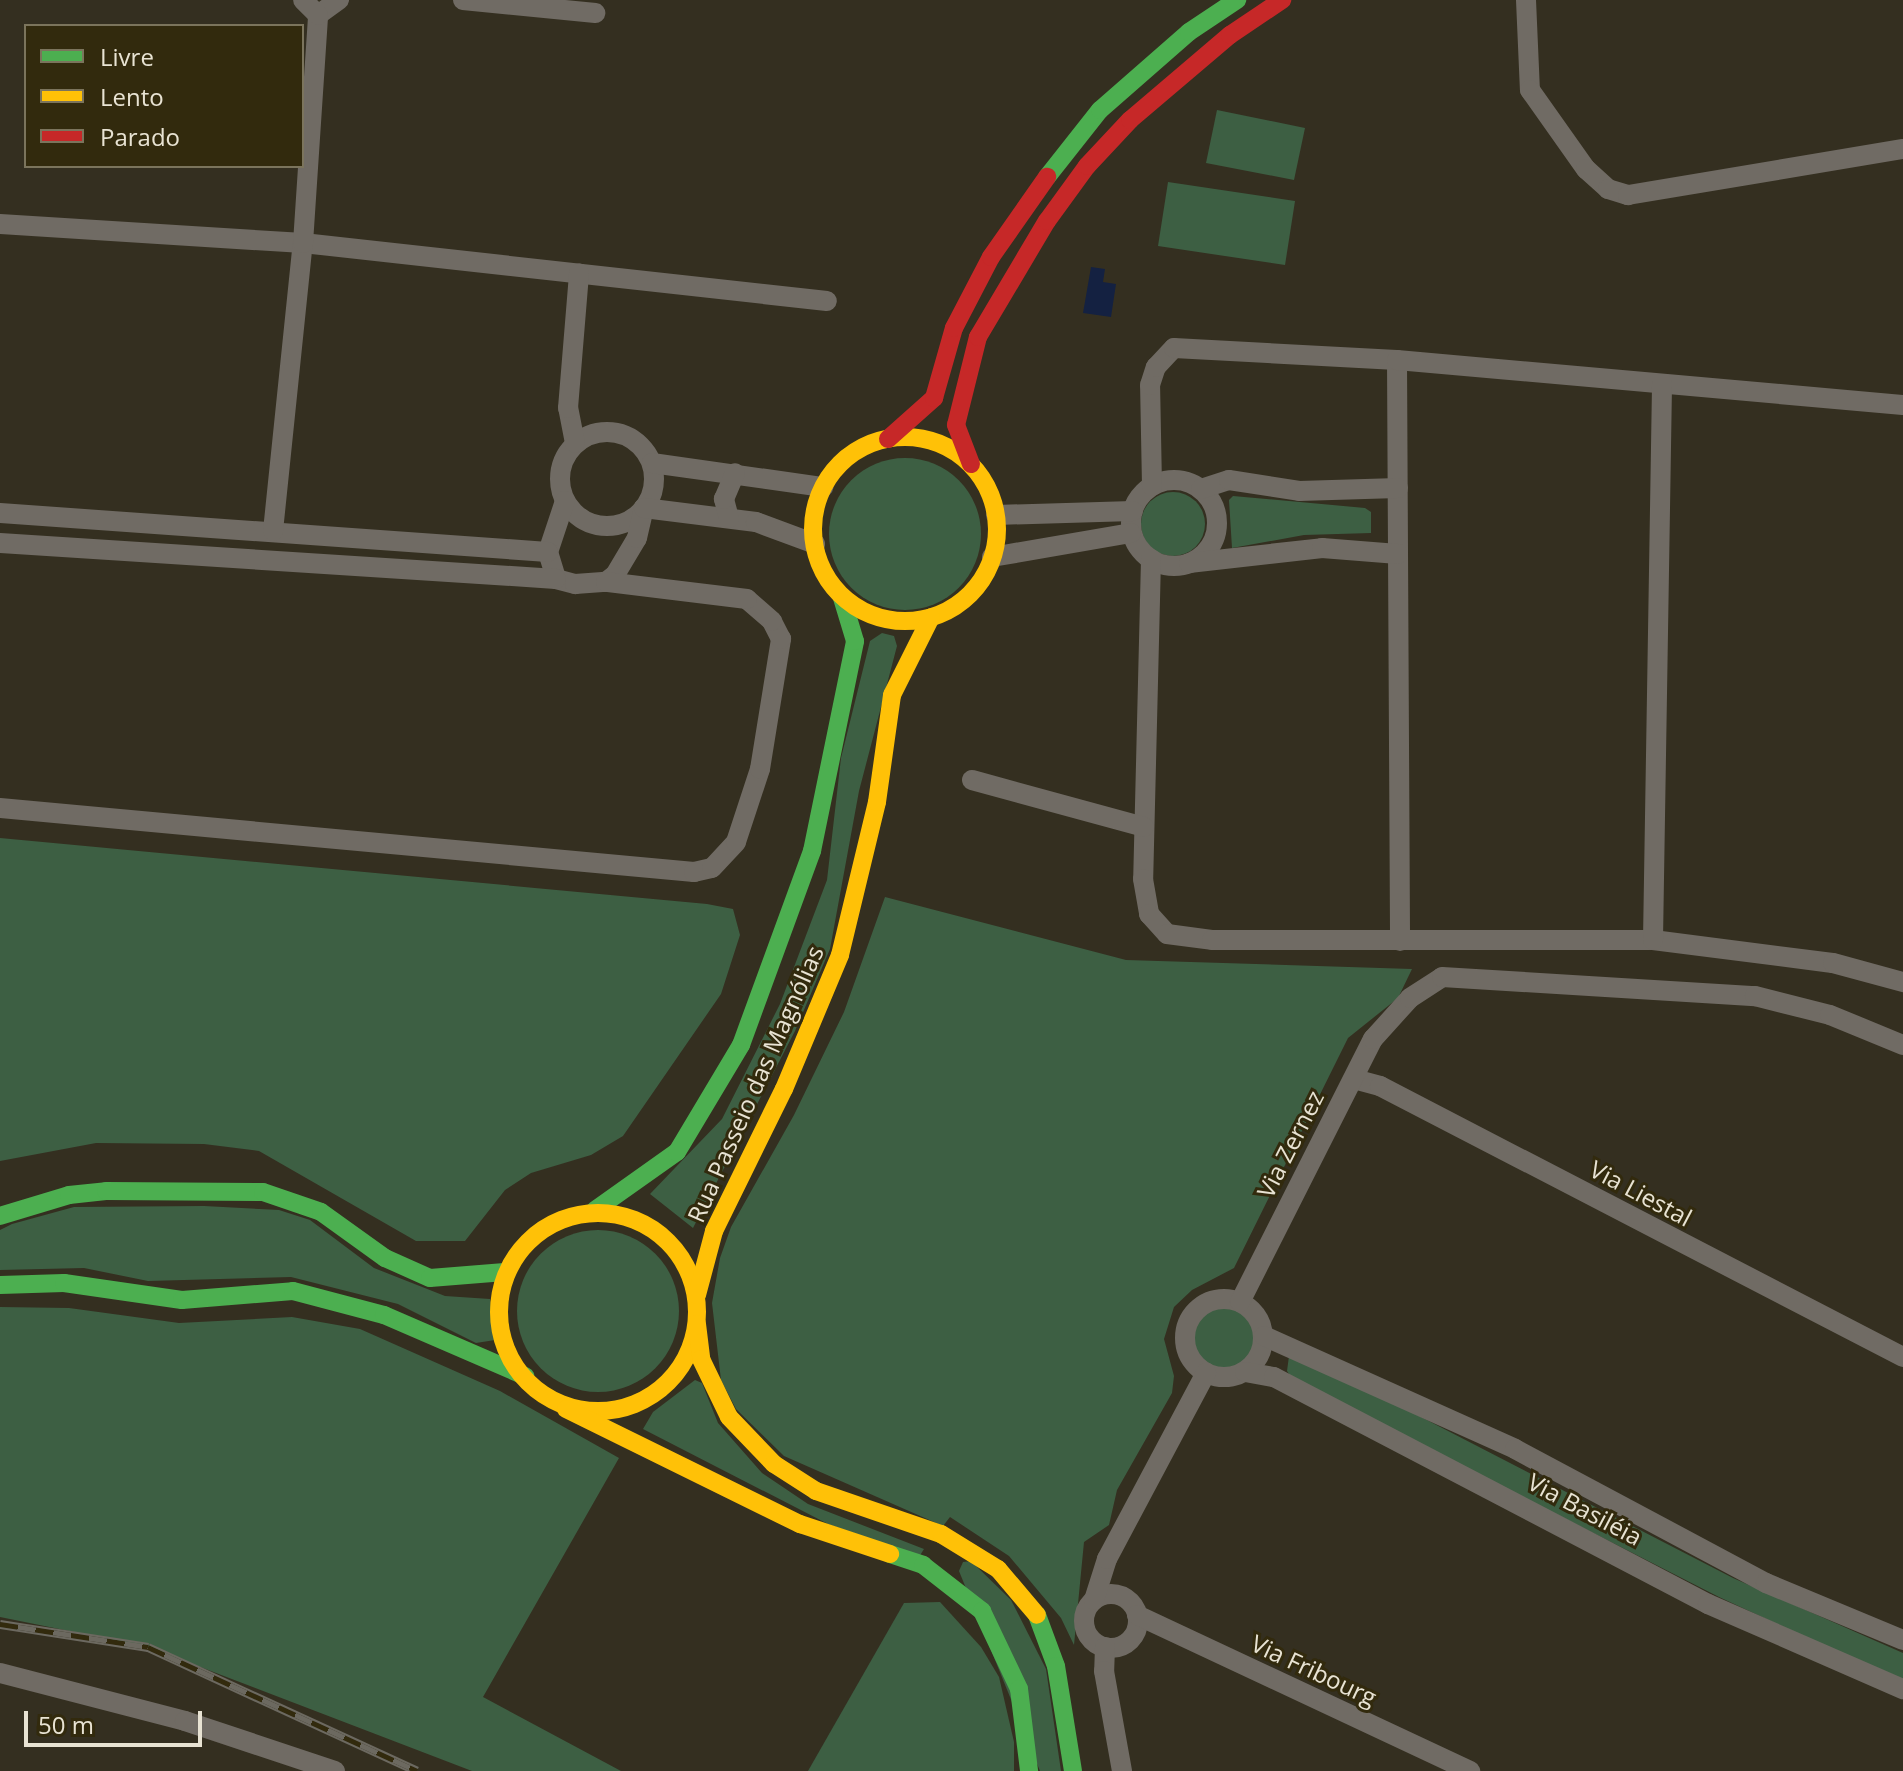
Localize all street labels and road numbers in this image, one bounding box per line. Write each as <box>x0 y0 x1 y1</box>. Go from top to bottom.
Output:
street label: Rua Passeio das Magnólias <box>681 941 829 1227</box>
street label: Via Zernez <box>1251 1086 1329 1202</box>
street label: Via Liestal <box>1585 1154 1697 1232</box>
street label: Via Basiléia <box>1523 1467 1647 1551</box>
street label: Via Fribourg <box>1247 1628 1381 1712</box>

